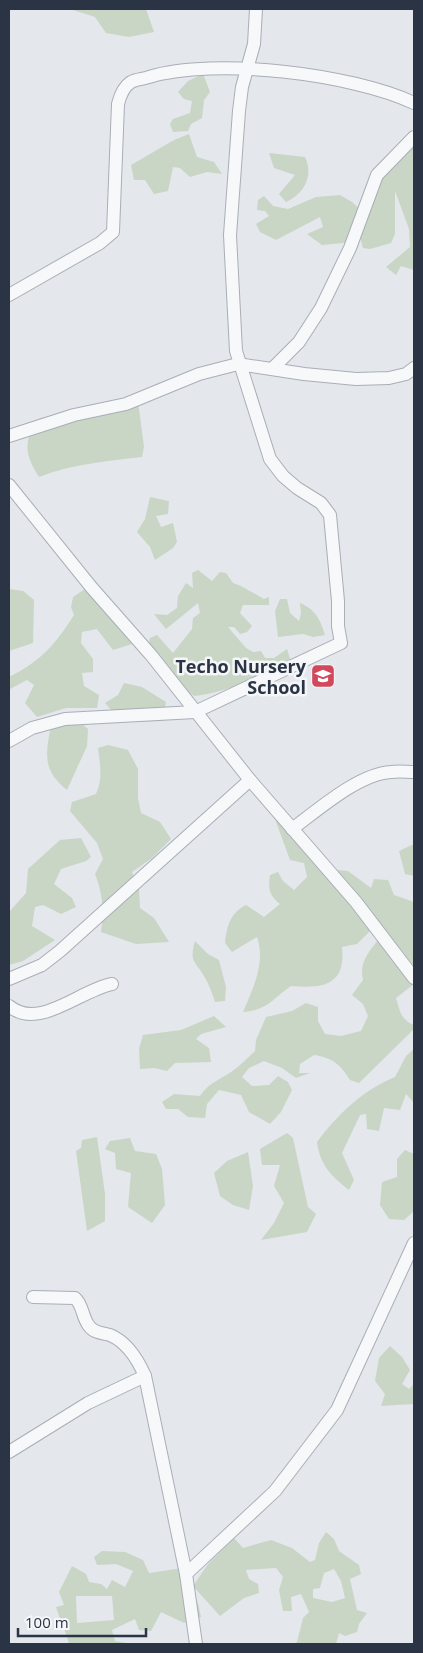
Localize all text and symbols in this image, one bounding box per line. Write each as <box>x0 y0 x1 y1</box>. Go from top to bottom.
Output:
place label: Techo Nursery School <box>175 654 307 699</box>
school or university icon: Techo Nursery School <box>310 663 336 689</box>
scale bar <box>18 1606 145 1638</box>
text: 100 m <box>25 1612 69 1632</box>

